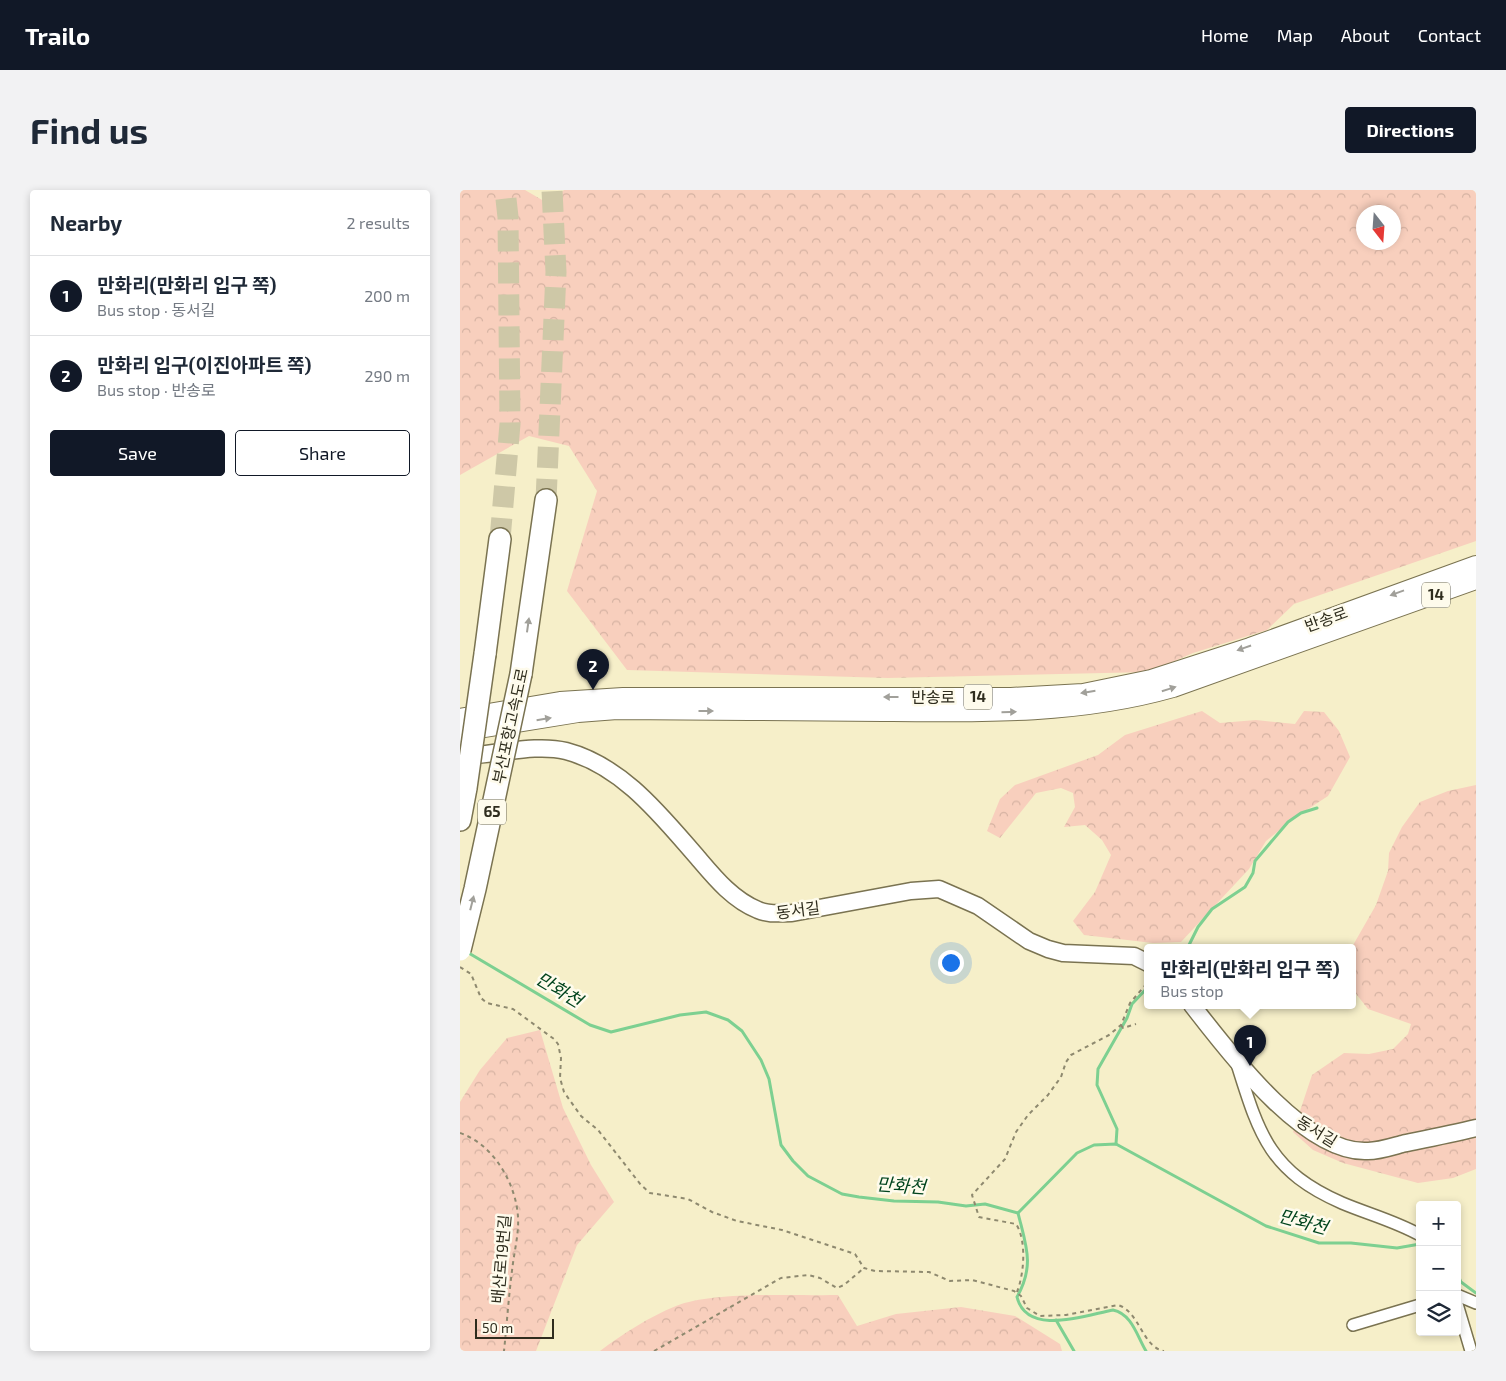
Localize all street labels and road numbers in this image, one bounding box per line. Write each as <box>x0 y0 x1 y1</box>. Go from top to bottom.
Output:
road number: 14 <box>1422 582 1450 608</box>
street label: 반송로 <box>1302 602 1350 635</box>
street label: 부산포항고속도로 <box>488 666 531 785</box>
road number: 14 <box>964 684 992 710</box>
street label: 반송로 <box>911 687 955 706</box>
road number: 65 <box>478 800 506 824</box>
street label: 동서길 <box>775 897 821 922</box>
street label: 동서길 <box>1294 1111 1341 1150</box>
street label: 배산로19번길 <box>487 1214 514 1304</box>

